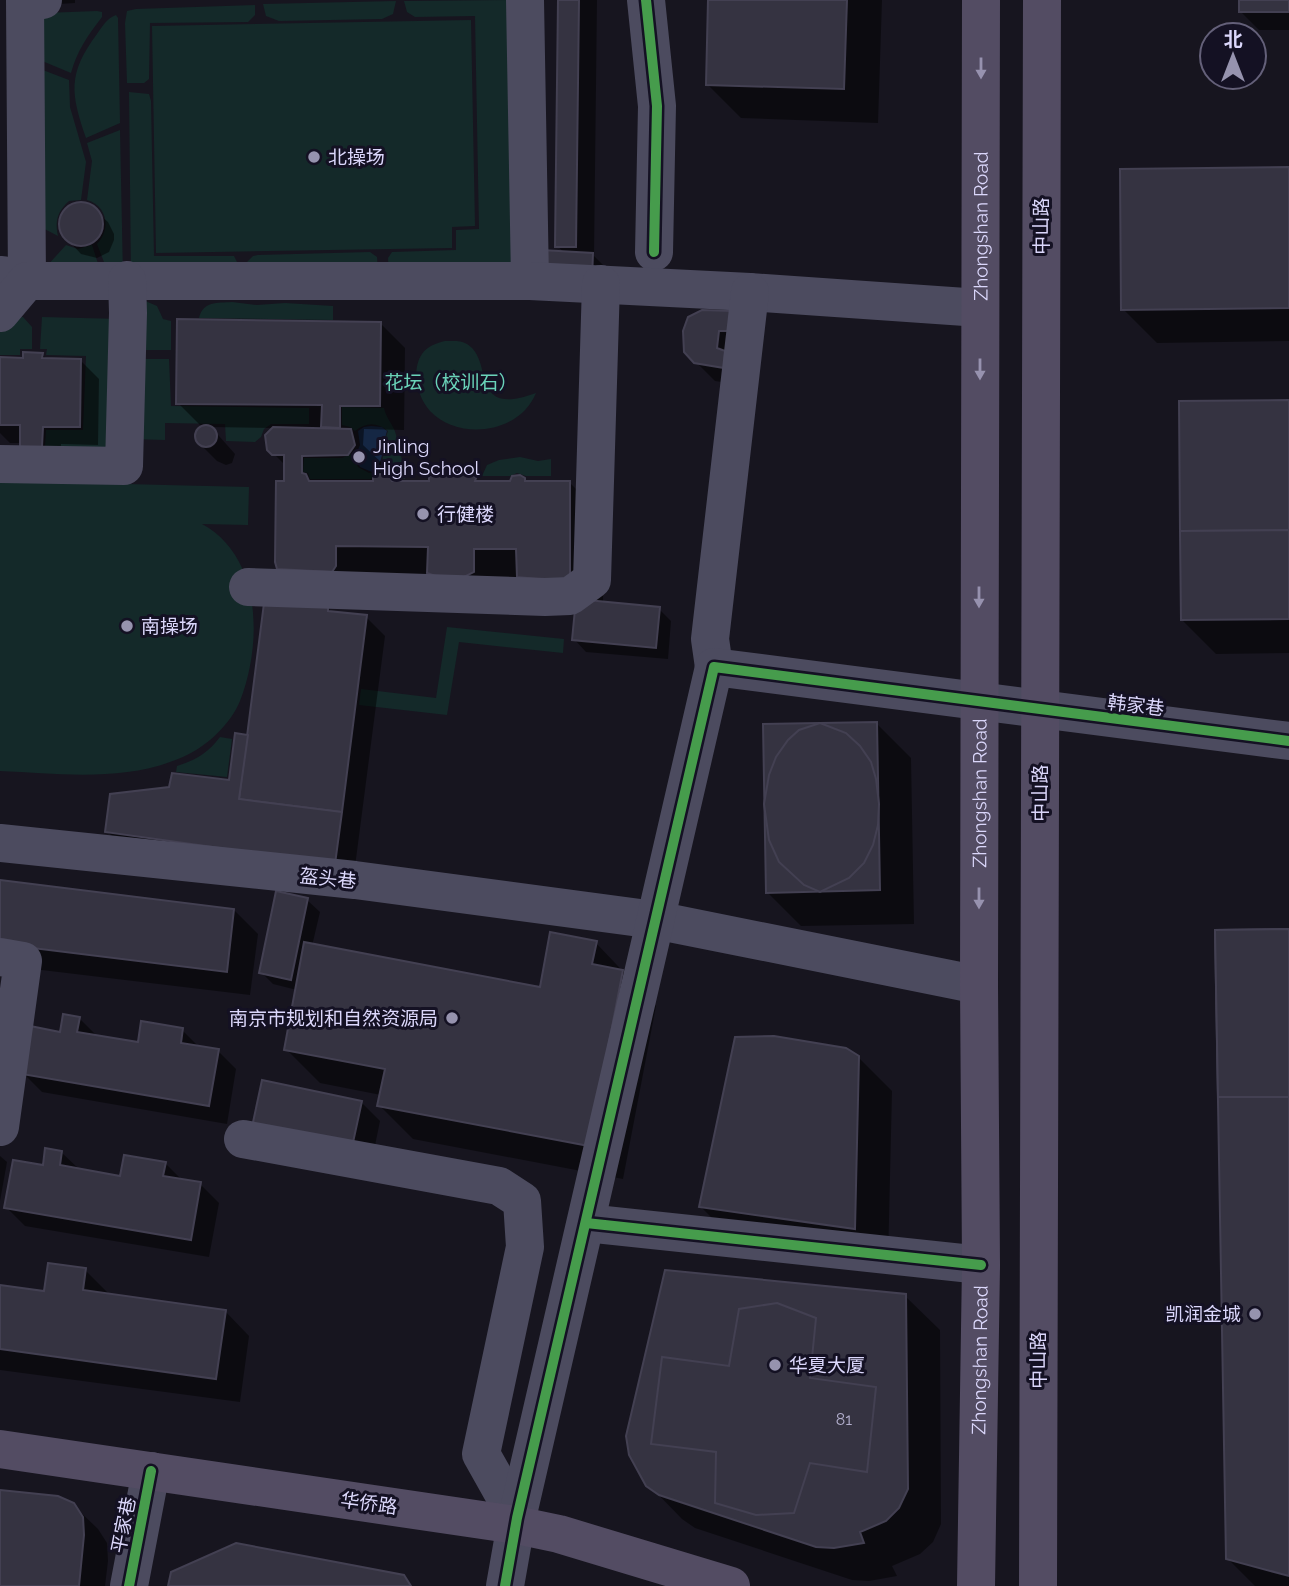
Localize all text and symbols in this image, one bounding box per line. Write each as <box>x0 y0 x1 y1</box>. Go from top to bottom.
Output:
north arrow <box>1198 21 1268 91</box>
text: 北 <box>1223 28 1243 50</box>
one-way arrow <box>975 57 987 79</box>
place label: 北操场 <box>328 146 385 168</box>
marker: 北操场 <box>306 149 322 165</box>
street label: Zhongshan Road <box>969 151 992 301</box>
street label: 中山路 <box>1030 197 1052 255</box>
one-way arrow <box>974 358 986 380</box>
park label: 花坛（校训石） <box>384 371 518 393</box>
place label: Jinling High School <box>373 435 480 479</box>
marker: Jinling High School <box>351 449 367 465</box>
place label: 行健楼 <box>437 503 494 525</box>
marker: 行健楼 <box>415 506 431 522</box>
one-way arrow <box>973 586 985 608</box>
place label: 南操场 <box>141 615 198 637</box>
marker: 南操场 <box>119 618 135 634</box>
street label: 韩家巷 <box>1106 691 1166 719</box>
street label: Zhongshan Road <box>968 718 991 868</box>
street label: 中山路 <box>1029 764 1051 822</box>
street label: 盔头巷 <box>298 864 358 892</box>
one-way arrow <box>973 887 985 909</box>
place label: 南京市规划和自然资源局 <box>229 1007 438 1029</box>
marker: 南京市规划和自然资源局 <box>444 1010 460 1026</box>
street label: Zhongshan Road <box>967 1285 992 1435</box>
place label: 凯润金城 <box>1165 1303 1241 1325</box>
marker: 凯润金城 <box>1247 1306 1263 1322</box>
street label: 中山路 <box>1027 1331 1049 1389</box>
place label: 华夏大厦 <box>789 1354 865 1376</box>
marker: 华夏大厦 <box>767 1357 783 1373</box>
house number: 81 <box>836 1410 852 1429</box>
street label: 华侨路 <box>339 1488 399 1518</box>
street label: 平家巷 <box>107 1495 139 1555</box>

